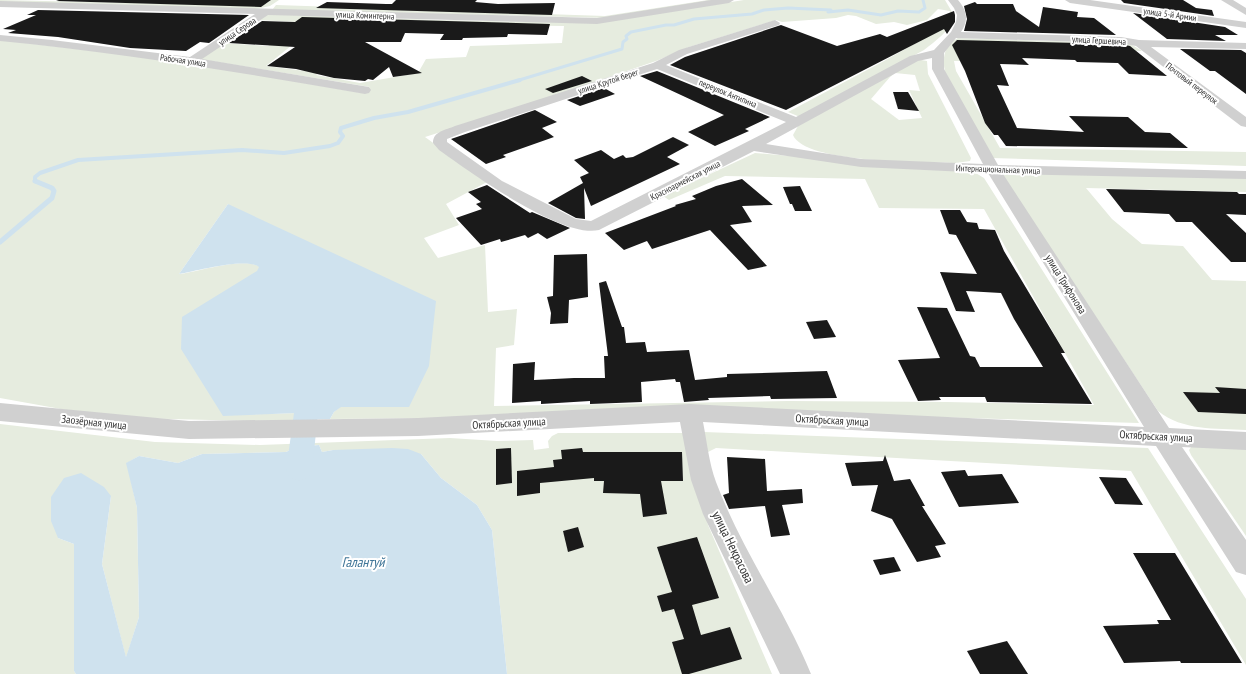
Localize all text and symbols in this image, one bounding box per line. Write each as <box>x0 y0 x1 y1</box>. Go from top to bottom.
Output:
street label: улица 5-й Армии <box>1143 5 1197 23</box>
street label: улица Коминтерна <box>335 8 395 22</box>
street label: улица Серова <box>216 14 258 48</box>
street label: улица Гершевича <box>1072 33 1127 47</box>
street label: Рабочая улица <box>159 51 207 69</box>
street label: Почтовый переулок <box>1164 60 1221 107</box>
street label: улица Крутой берег <box>577 66 640 96</box>
street label: переулок Антипина <box>697 76 759 110</box>
street label: Красноармейская улица <box>648 157 722 202</box>
street label: Интернациональная улица <box>956 162 1041 176</box>
street label: улица Трифонова <box>1042 252 1090 316</box>
street label: Октябрьская улица <box>795 411 869 429</box>
street label: Заозёрная улица <box>61 412 127 432</box>
street label: Октябрьская улица <box>472 414 546 432</box>
street label: Октябрьская улица <box>1119 427 1193 445</box>
street label: улица Некрасова <box>708 508 758 586</box>
water label: Галантуй <box>342 553 386 571</box>

